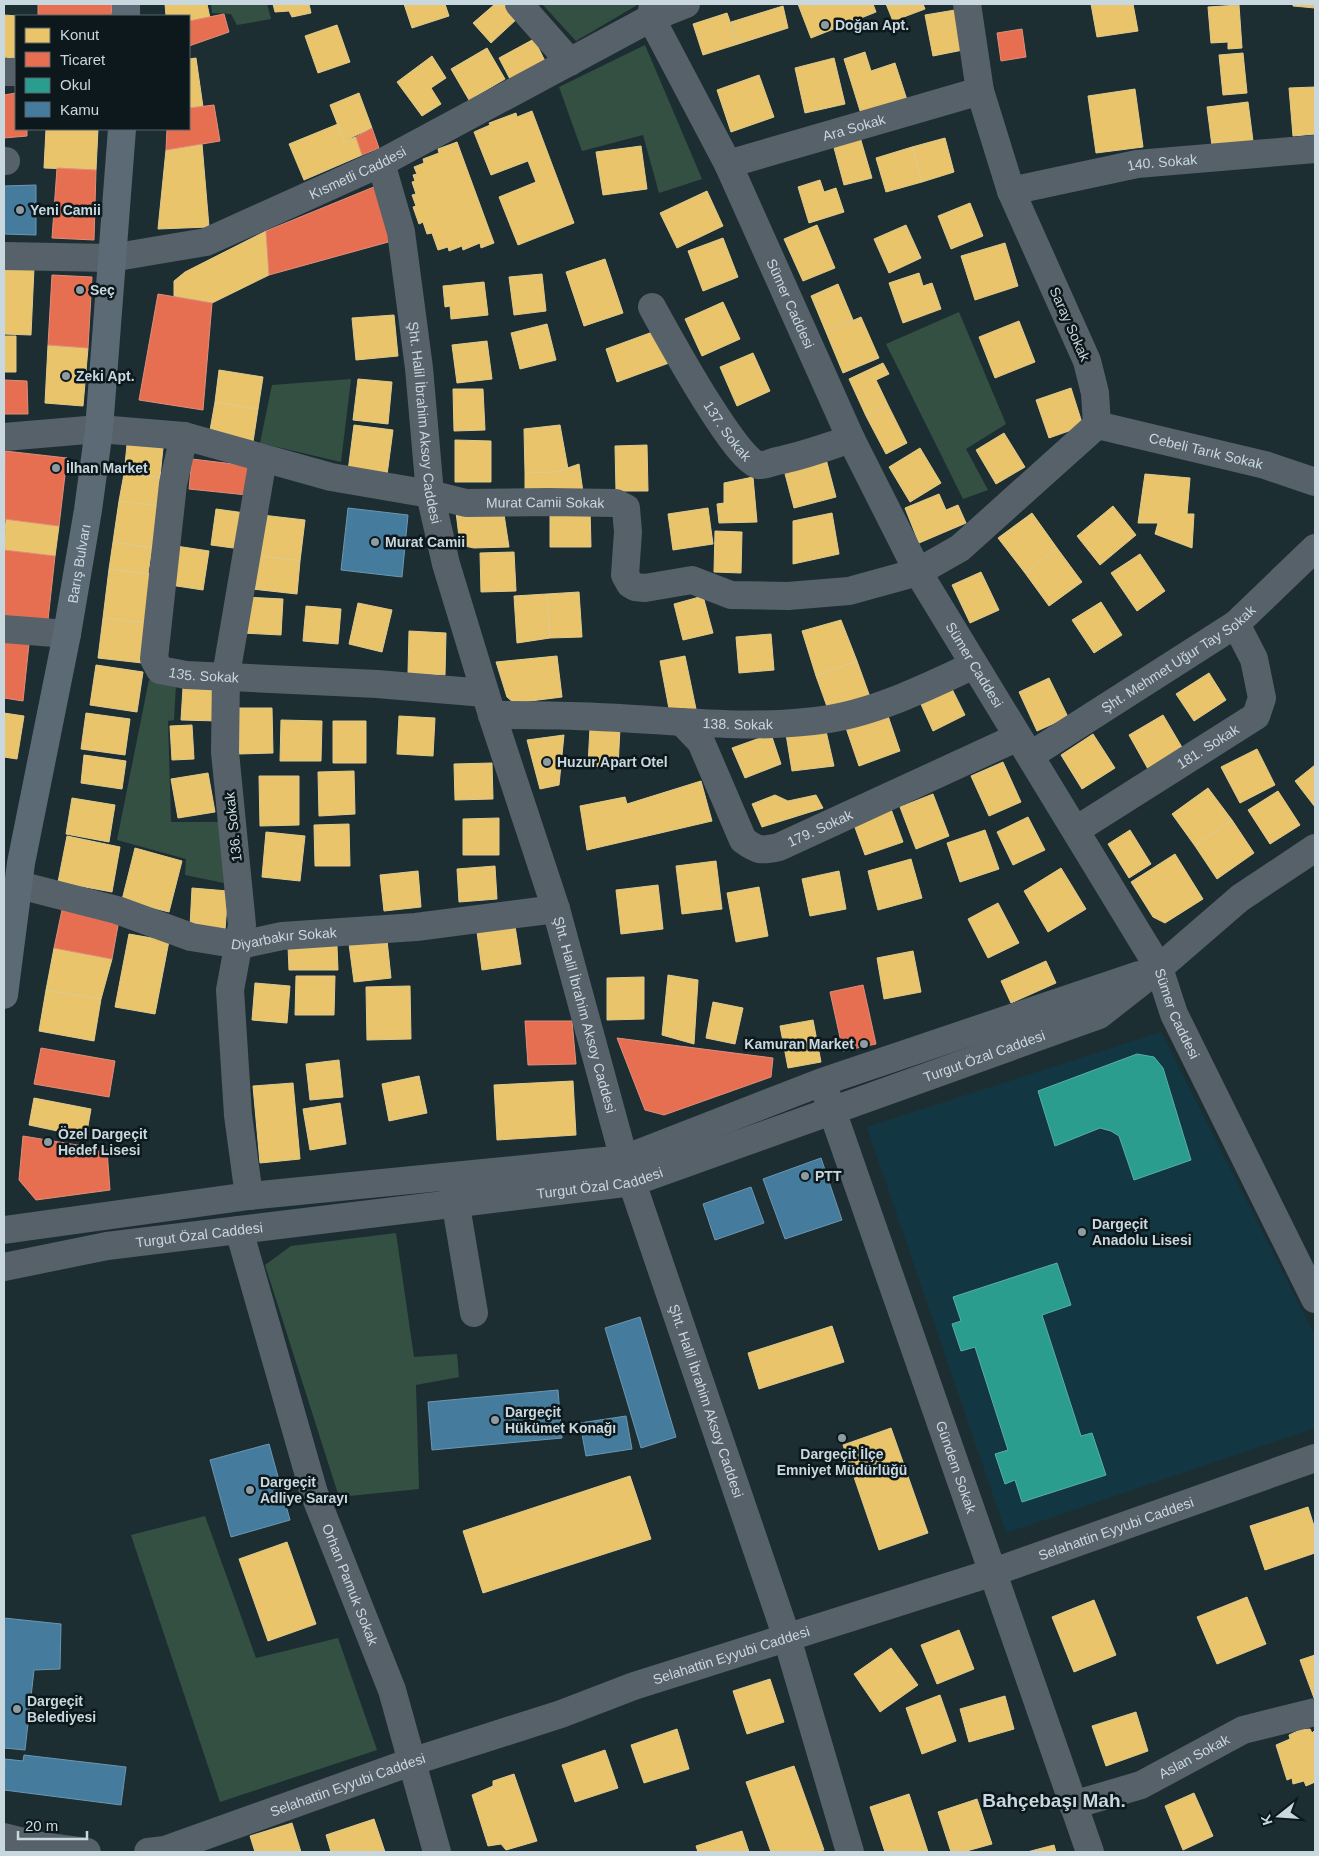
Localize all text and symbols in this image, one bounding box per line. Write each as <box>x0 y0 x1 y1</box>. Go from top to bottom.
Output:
legend <box>15 15 190 130</box>
place label: Doğan Apt. <box>835 17 909 33</box>
marker: Doğan Apt. <box>819 19 831 31</box>
text: Konut <box>60 26 100 43</box>
text: Ticaret <box>60 51 106 68</box>
text: Okul <box>60 76 91 93</box>
text: Kamu <box>60 101 99 118</box>
street label: Ara Sokak <box>821 111 888 144</box>
street label: Kısmetli Caddesi <box>307 143 409 202</box>
street label: 140. Sokak <box>1126 151 1199 174</box>
place label: Yeni Camii <box>30 202 101 218</box>
marker: Yeni Camii <box>14 204 26 216</box>
street label: Sümer Caddesi <box>763 256 817 351</box>
place label: Seç <box>90 282 115 298</box>
marker: Seç <box>74 284 86 296</box>
street label: Saray Sokak <box>1047 284 1094 364</box>
street label: Şht. Halil İbrahim Aksoy Caddesi <box>405 321 445 525</box>
place label: Zeki Apt. <box>76 368 135 384</box>
marker: Zeki Apt. <box>60 370 72 382</box>
street label: 137. Sokak <box>700 398 755 465</box>
street label: Cebeli Tarık Sokak <box>1147 430 1265 472</box>
place label: İlhan Market <box>66 460 148 476</box>
marker: İlhan Market <box>50 462 62 474</box>
street label: Murat Camii Sokak <box>486 494 606 511</box>
street label: Barış Bulvarı <box>64 523 93 605</box>
place label: Murat Camii <box>385 534 465 550</box>
marker: Murat Camii <box>369 536 381 548</box>
street label: Şht. Mehmet Uğur Tay Sokak <box>1098 601 1259 716</box>
street label: Sümer Caddesi <box>943 619 1006 710</box>
street label: 135. Sokak <box>167 664 240 686</box>
street label: 138. Sokak <box>702 715 774 732</box>
street label: 181. Sokak <box>1174 720 1243 772</box>
place label: Huzur Apart Otel <box>557 754 668 770</box>
marker: Huzur Apart Otel <box>541 756 553 768</box>
street label: 136. Sokak <box>221 790 245 863</box>
street label: 179. Sokak <box>785 806 856 850</box>
street label: Şht. Halil İbrahim Aksoy Caddesi <box>550 915 619 1115</box>
street label: Diyarbakır Sokak <box>230 924 338 953</box>
street label: Sümer Caddesi <box>1152 966 1203 1061</box>
street label: Turgut Özal Caddesi <box>921 1027 1047 1085</box>
place label: Kamuran Market <box>744 1036 854 1052</box>
marker: Kamuran Market <box>858 1038 870 1050</box>
place label: Özel Dargeçit Hedef Lisesi <box>58 1126 148 1158</box>
marker: Özel Dargeçit Hedef Lisesi <box>42 1136 54 1148</box>
street label: Turgut Özal Caddesi <box>536 1164 665 1202</box>
place label: PTT <box>815 1168 842 1184</box>
marker: PTT <box>799 1170 811 1182</box>
place label: Dargeçit Anadolu Lisesi <box>1092 1216 1192 1248</box>
street label: Turgut Özal Caddesi <box>135 1219 264 1250</box>
marker: Dargeçit Anadolu Lisesi <box>1076 1226 1088 1238</box>
street label: Şht. Halil İbrahim Aksoy Caddesi <box>666 1302 747 1500</box>
place label: Dargeçit Hükümet Konağı <box>505 1404 616 1436</box>
marker: Dargeçit Hükümet Konağı <box>489 1414 501 1426</box>
street label: Gündem Sokak <box>933 1419 980 1516</box>
marker: Dargeçit İlçe Emniyet Müdürlüğü <box>836 1432 848 1444</box>
place label: Dargeçit İlçe Emniyet Müdürlüğü <box>777 1446 907 1478</box>
place label: Dargeçit Adliye Sarayı <box>260 1474 348 1506</box>
marker: Dargeçit Adliye Sarayı <box>244 1484 256 1496</box>
street label: Selahattin Eyyubi Caddesi <box>1036 1494 1196 1564</box>
street label: Orhan Pamuk Sokak <box>319 1522 382 1649</box>
street label: Selahattin Eyyubi Caddesi <box>651 1623 812 1688</box>
place label: Dargeçit Belediyesi <box>27 1693 96 1725</box>
marker: Dargeçit Belediyesi <box>11 1703 23 1715</box>
street label: Aslan Sokak <box>1156 1730 1233 1782</box>
street label: Selahattin Eyyubi Caddesi <box>268 1750 427 1820</box>
district label: Bahçebaşı Mah. <box>982 1790 1126 1811</box>
north arrow <box>1254 1791 1304 1841</box>
scale bar <box>18 1808 86 1840</box>
text: K <box>1257 1813 1276 1827</box>
text: 20 m <box>25 1817 58 1834</box>

